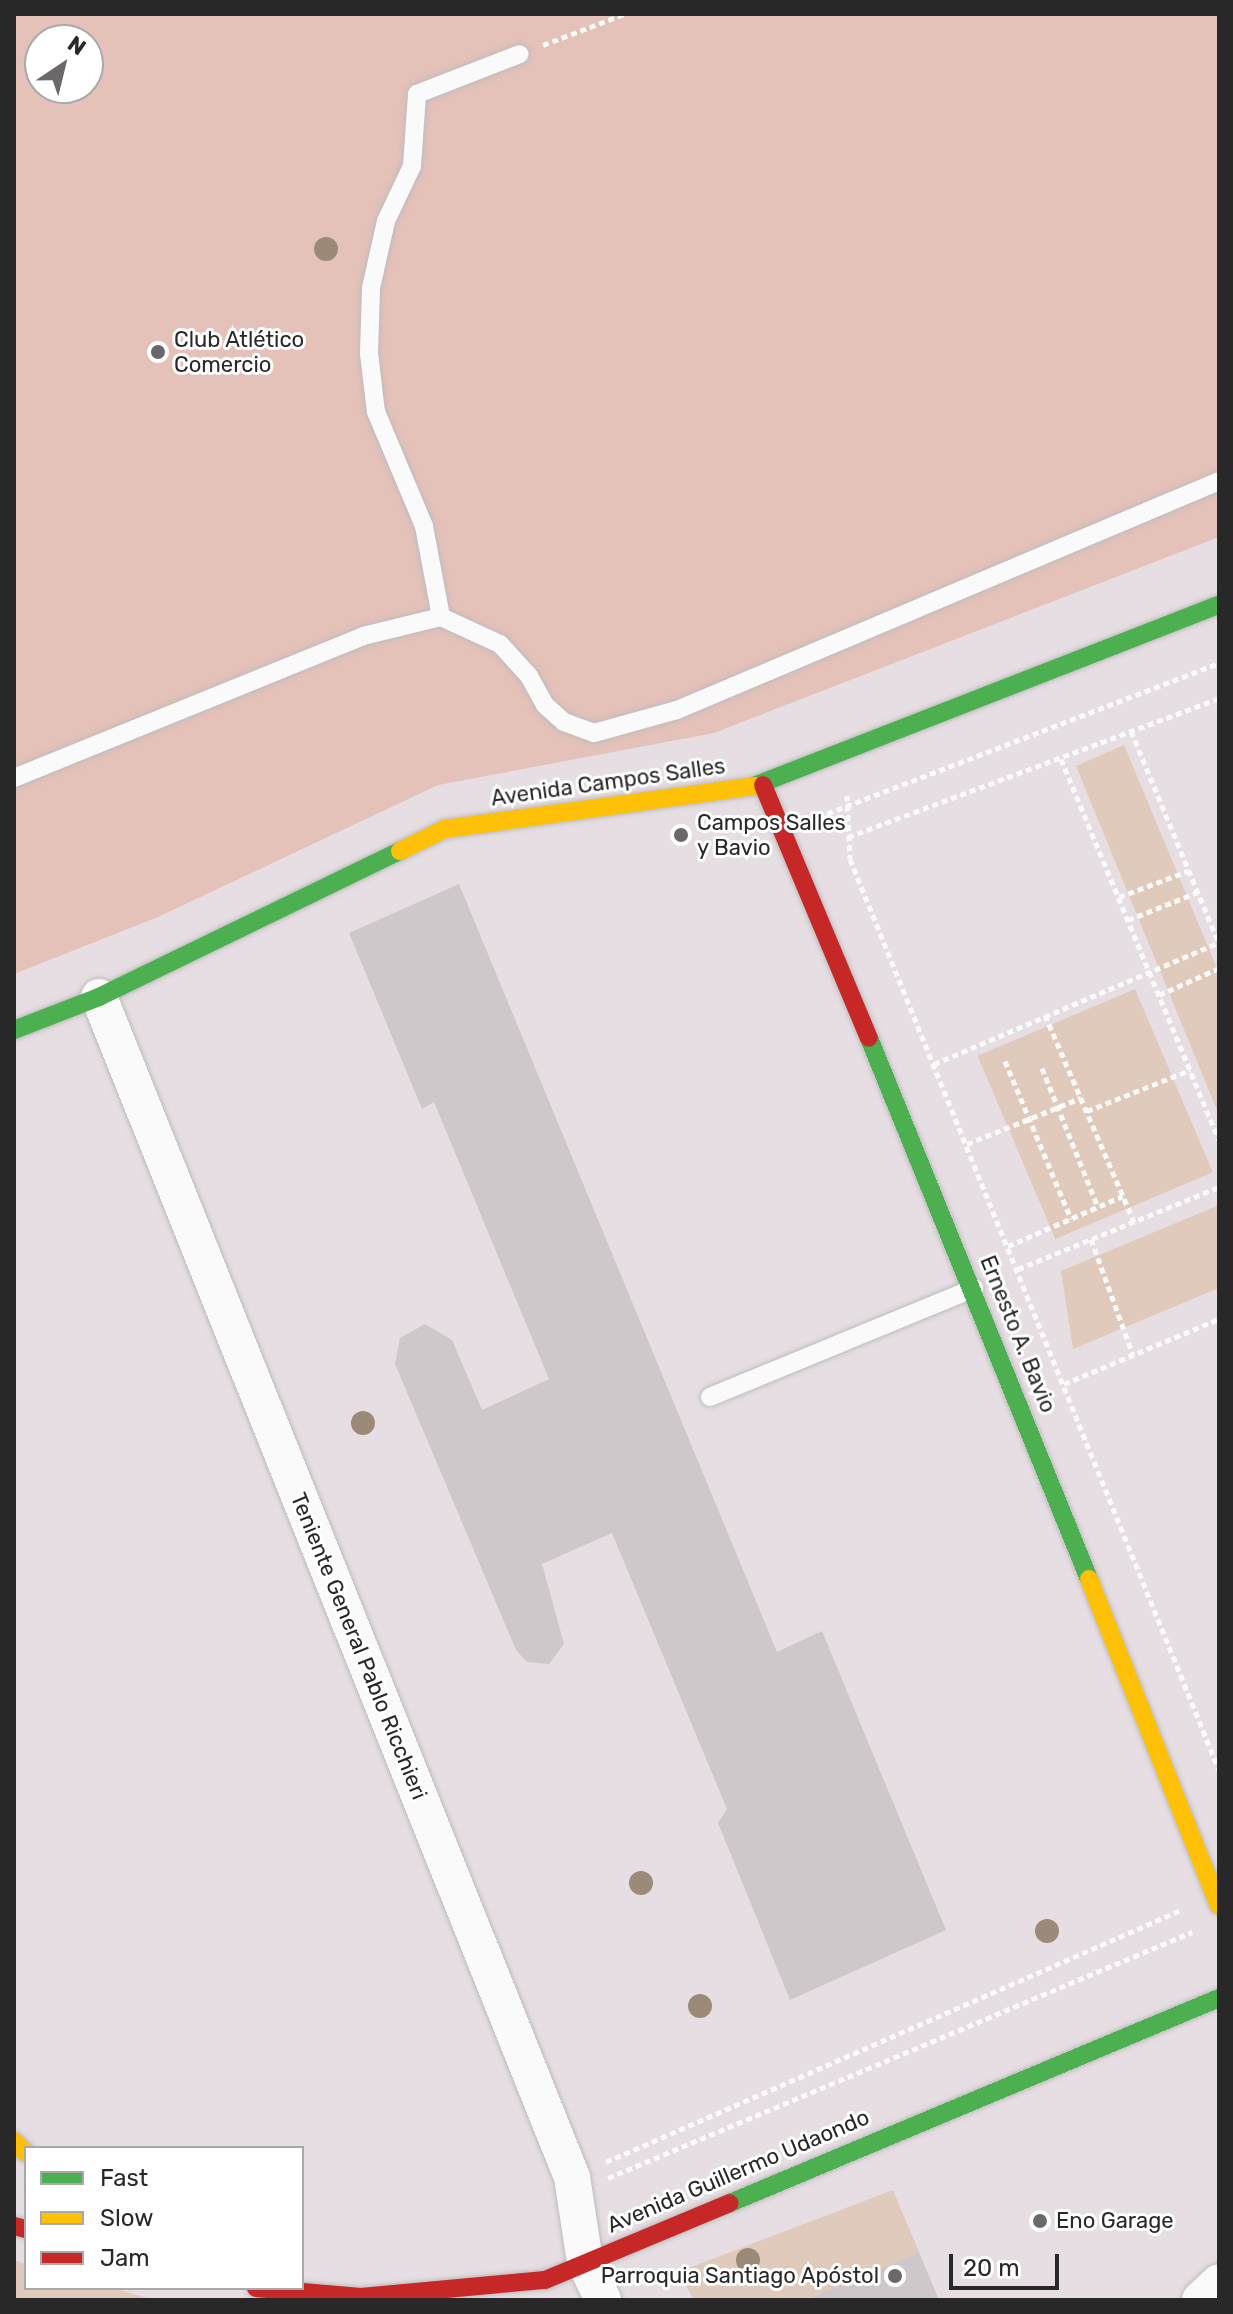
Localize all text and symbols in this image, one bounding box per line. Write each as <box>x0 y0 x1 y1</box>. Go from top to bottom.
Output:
north arrow <box>24 24 104 104</box>
text: N <box>63 30 91 61</box>
place label: Club Atlético Comercio <box>174 326 305 378</box>
marker: Club Atlético Comercio <box>149 343 167 361</box>
street label: Avenida Campos Salles <box>489 752 727 812</box>
place label: Campos Salles y Bavio <box>697 809 846 860</box>
marker: Campos Salles y Bavio <box>672 826 690 844</box>
street label: Ernesto A. Bavio <box>974 1251 1062 1417</box>
street label: Teniente General Pablo Ricchieri <box>285 1489 433 1803</box>
street label: Avenida Guillermo Udaondo <box>603 2104 873 2238</box>
legend <box>24 2146 304 2290</box>
text: Fast <box>100 2164 148 2192</box>
text: Slow <box>100 2204 153 2232</box>
place label: Eno Garage <box>1056 2208 1174 2234</box>
marker: Eno Garage <box>1031 2212 1049 2230</box>
scale bar <box>953 2238 1063 2288</box>
text: Jam <box>100 2244 150 2272</box>
text: 20 m <box>963 2254 1020 2282</box>
place label: Parroquia Santiago Apóstol <box>600 2263 879 2289</box>
marker: Parroquia Santiago Apóstol <box>886 2267 904 2285</box>

